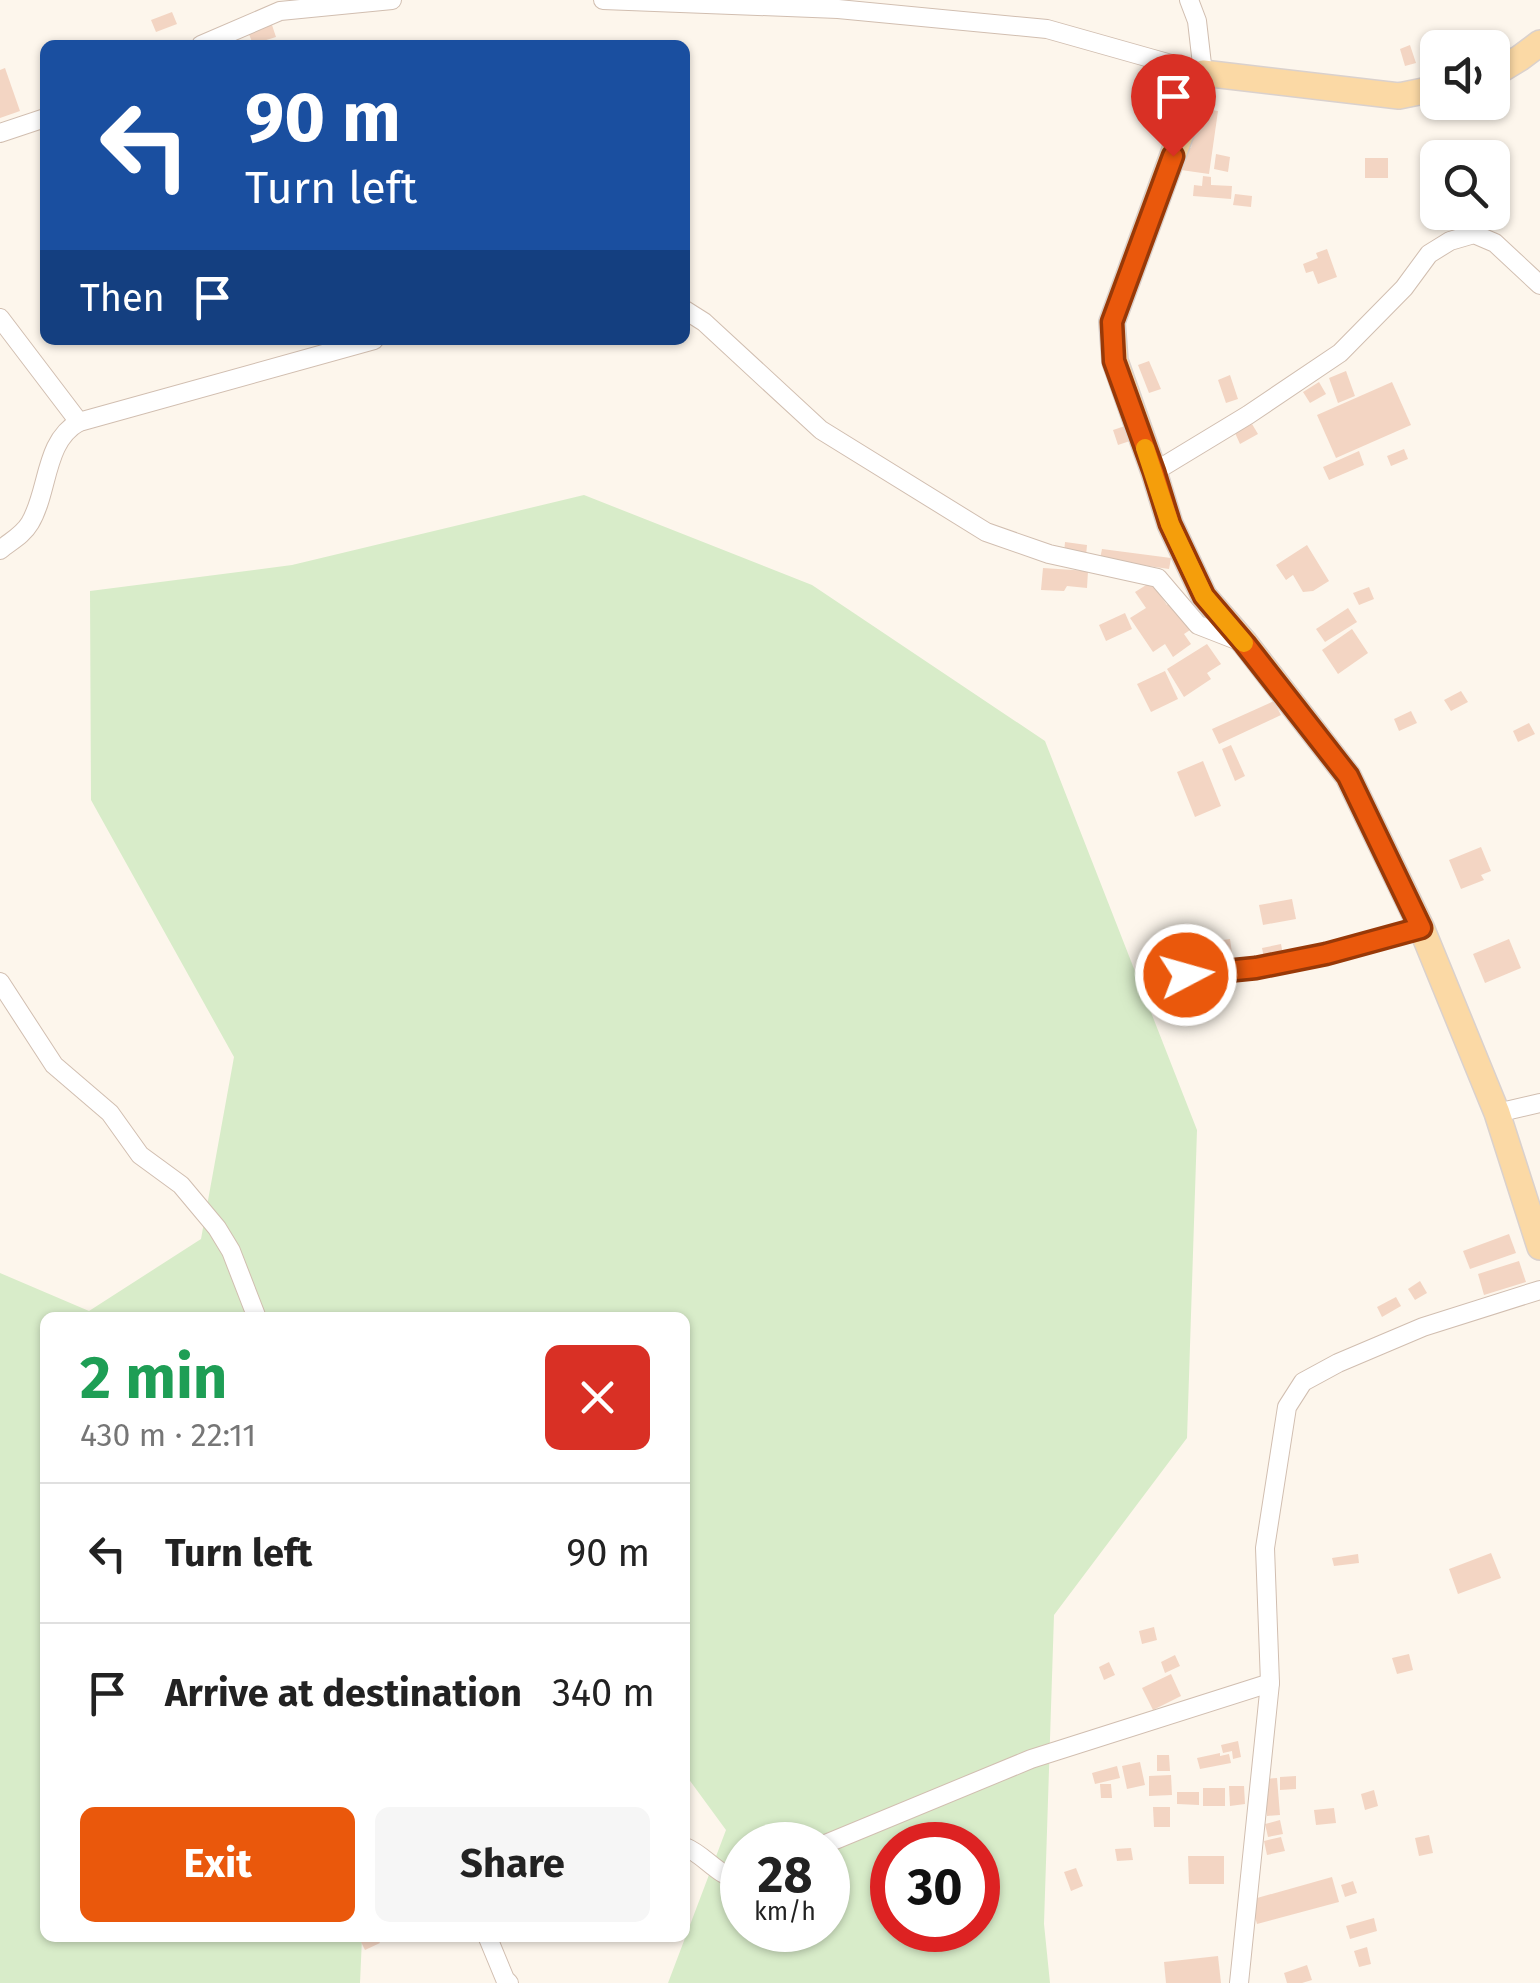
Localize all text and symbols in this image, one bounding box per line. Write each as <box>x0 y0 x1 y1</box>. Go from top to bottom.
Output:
map controls <box>1420 30 1510 230</box>
button: sound <box>1420 30 1510 120</box>
pin <box>1131 54 1216 157</box>
icon: arrive <box>1146 69 1201 124</box>
text: 90 m <box>245 76 401 160</box>
icon: left <box>80 80 210 210</box>
button: search <box>1420 140 1510 230</box>
text: Turn left <box>245 161 417 215</box>
icon: arrive <box>185 270 240 325</box>
text: Then <box>80 275 165 321</box>
position arrow <box>1134 923 1238 1027</box>
text: 2 min <box>80 1342 227 1414</box>
button: close <box>545 1345 650 1450</box>
text: 430 m · 22:11 <box>80 1416 256 1454</box>
icon: left <box>80 1526 135 1581</box>
text: Turn left <box>165 1530 312 1576</box>
text: 90 m <box>566 1530 650 1576</box>
icon: arrive <box>80 1666 135 1721</box>
text: Arrive at destination <box>165 1670 522 1716</box>
text: 340 m <box>552 1670 655 1716</box>
button: Exit <box>80 1807 355 1922</box>
button: Share <box>375 1807 650 1922</box>
speed limit sign: 30 <box>870 1822 1000 1952</box>
text: 28 <box>758 1845 812 1905</box>
text: km/h <box>754 1897 816 1927</box>

